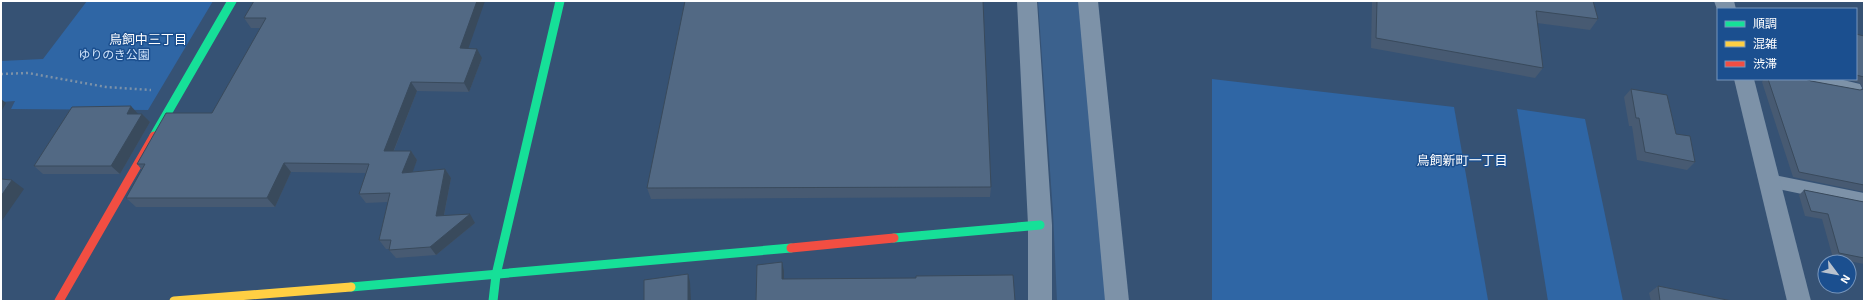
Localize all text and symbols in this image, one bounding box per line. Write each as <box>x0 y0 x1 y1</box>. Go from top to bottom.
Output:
legend <box>1717 8 1857 80</box>
text: 順調 <box>1753 16 1777 30</box>
district label: 鳥飼中三丁目 <box>109 31 187 47</box>
text: 混雑 <box>1753 36 1777 50</box>
park label: ゆりのき公園 <box>78 47 150 61</box>
text: 渋滞 <box>1753 56 1777 70</box>
district label: 鳥飼新町一丁目 <box>1416 152 1508 168</box>
north arrow <box>1817 254 1857 294</box>
text: N <box>1838 273 1854 286</box>

